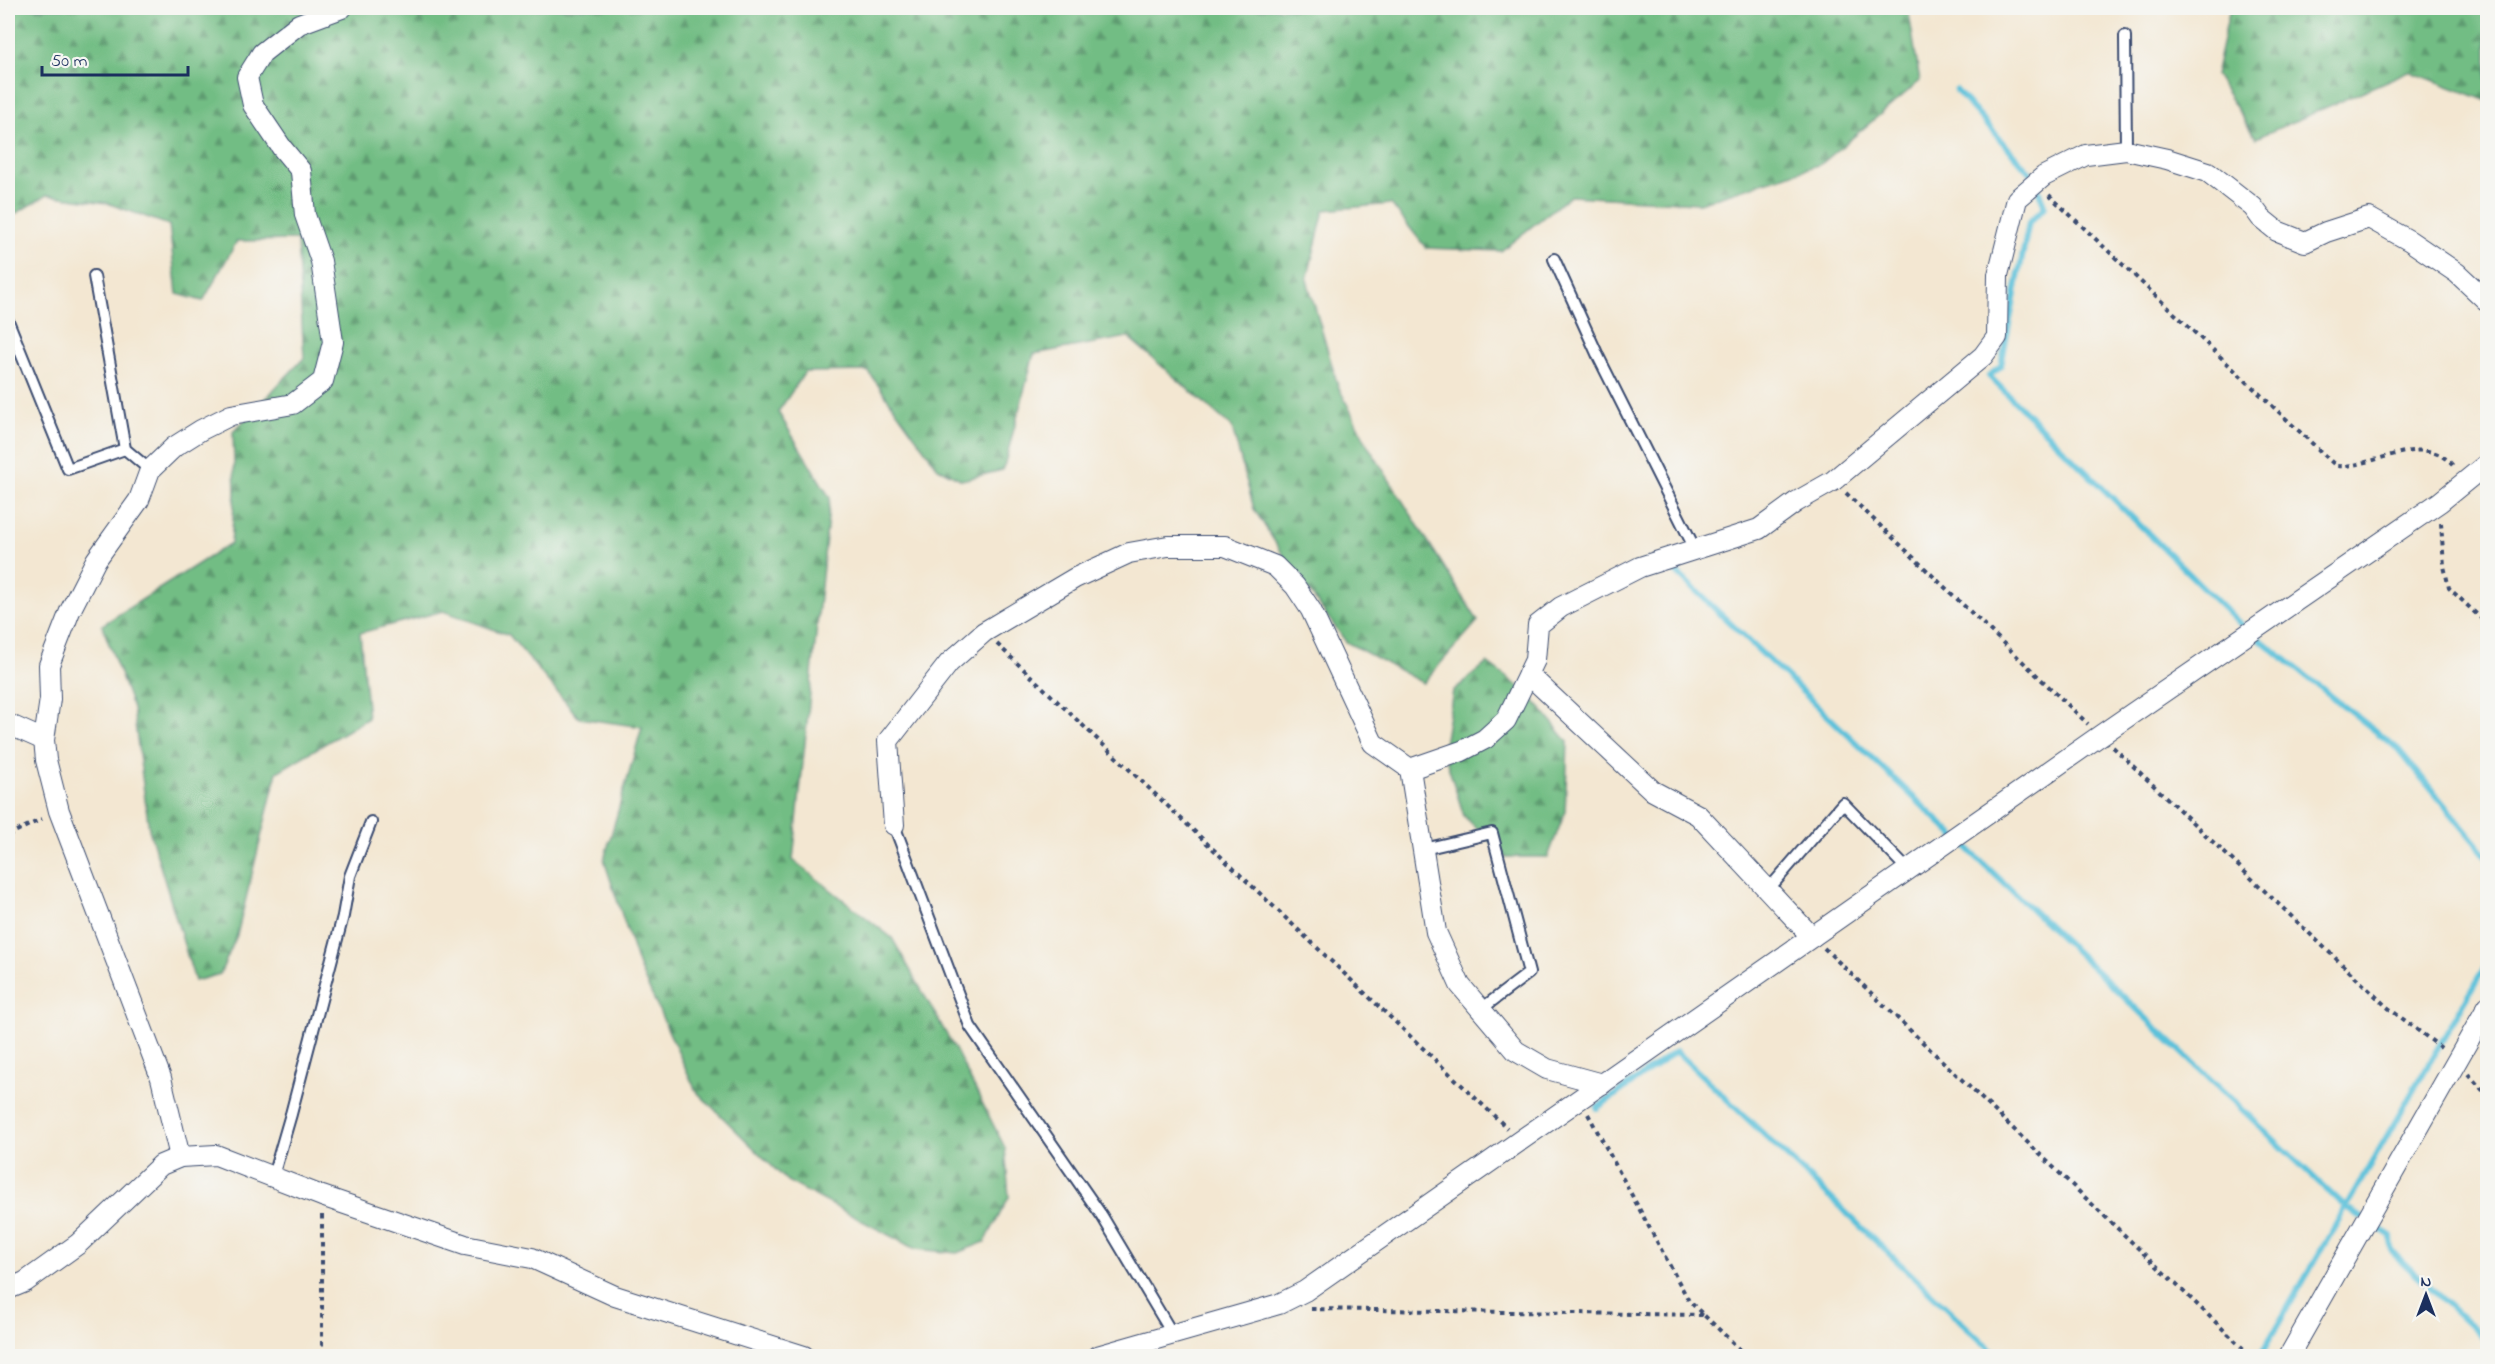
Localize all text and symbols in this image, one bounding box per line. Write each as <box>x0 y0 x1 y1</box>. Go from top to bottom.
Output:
scale bar <box>42 39 188 77</box>
text: 50 m <box>51 49 88 75</box>
north arrow <box>2396 1265 2456 1325</box>
text: N <box>2421 1270 2432 1294</box>

